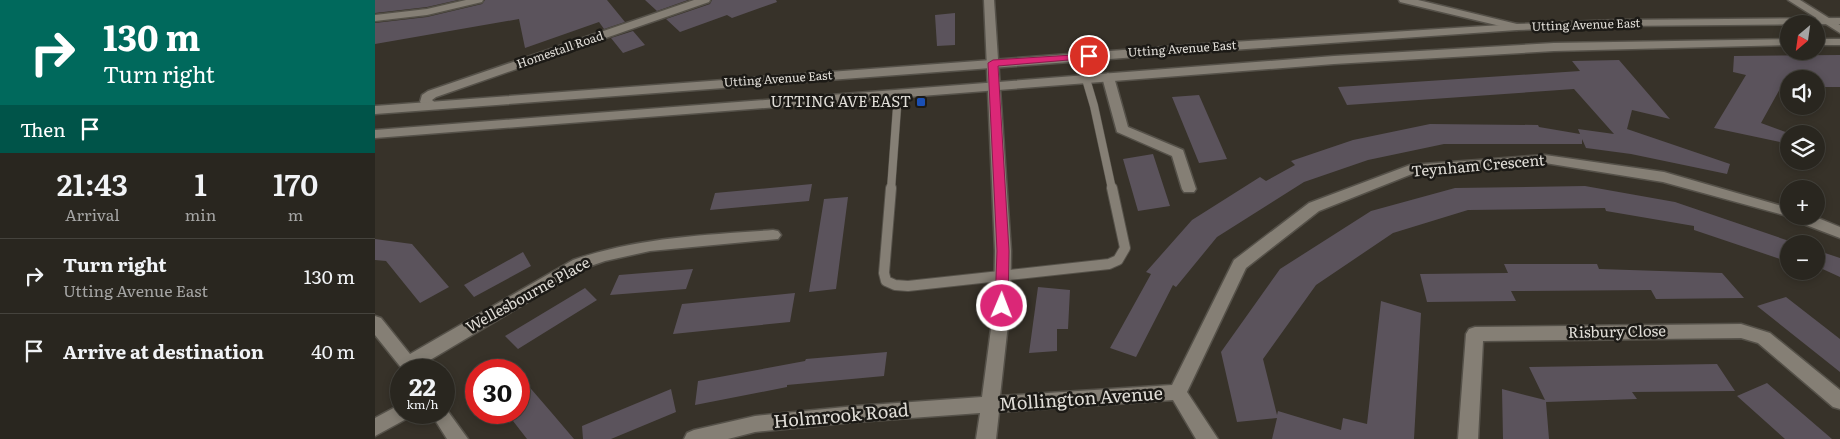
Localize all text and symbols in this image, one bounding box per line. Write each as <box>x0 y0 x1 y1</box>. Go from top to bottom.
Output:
text: 130 m <box>103 10 200 62</box>
street label: Utting Avenue East <box>1531 13 1641 35</box>
north arrow <box>1780 15 1825 60</box>
map controls <box>1780 15 1825 280</box>
icon: right <box>20 20 85 85</box>
street label: Homestall Road <box>514 26 606 72</box>
pin <box>1068 35 1110 77</box>
street label: Utting Avenue East <box>1127 35 1237 61</box>
icon: arrive <box>1075 42 1103 70</box>
text: Turn right <box>103 57 215 90</box>
street label: Utting Avenue East <box>723 65 833 91</box>
button: sound <box>1780 70 1825 115</box>
place label: UTTING AVE EAST <box>771 89 911 112</box>
marker: UTTING AVE EAST <box>915 96 927 108</box>
text: Then <box>20 115 66 143</box>
icon: arrive <box>76 115 104 143</box>
button: layers <box>1780 125 1825 170</box>
street label: Teynham Crescent <box>1410 147 1546 182</box>
text: 21:43 <box>57 161 128 205</box>
text: 1 <box>194 161 207 205</box>
text: 170 <box>273 161 318 205</box>
button: + <box>1780 180 1825 225</box>
text: Arrival <box>65 202 120 226</box>
text: min <box>185 202 216 226</box>
text: m <box>288 202 303 226</box>
button: − <box>1780 235 1825 280</box>
text: Turn right <box>63 250 167 278</box>
street label: Wellesbourne Place <box>461 250 594 337</box>
icon: right <box>20 262 48 290</box>
text: 130 m <box>304 262 355 290</box>
text: Utting Avenue East <box>63 278 208 302</box>
position arrow <box>975 279 1027 331</box>
street label: Risbury Close <box>1568 318 1666 343</box>
icon: arrive <box>20 337 48 365</box>
text: Arrive at destination <box>63 337 264 365</box>
text: 40 m <box>311 337 355 365</box>
speed limit sign: 30 <box>465 359 530 424</box>
text: 22 <box>409 367 436 404</box>
street label: Mollington Avenue <box>998 378 1164 417</box>
text: km/h <box>407 395 438 413</box>
street label: Holmrook Road <box>772 395 910 434</box>

